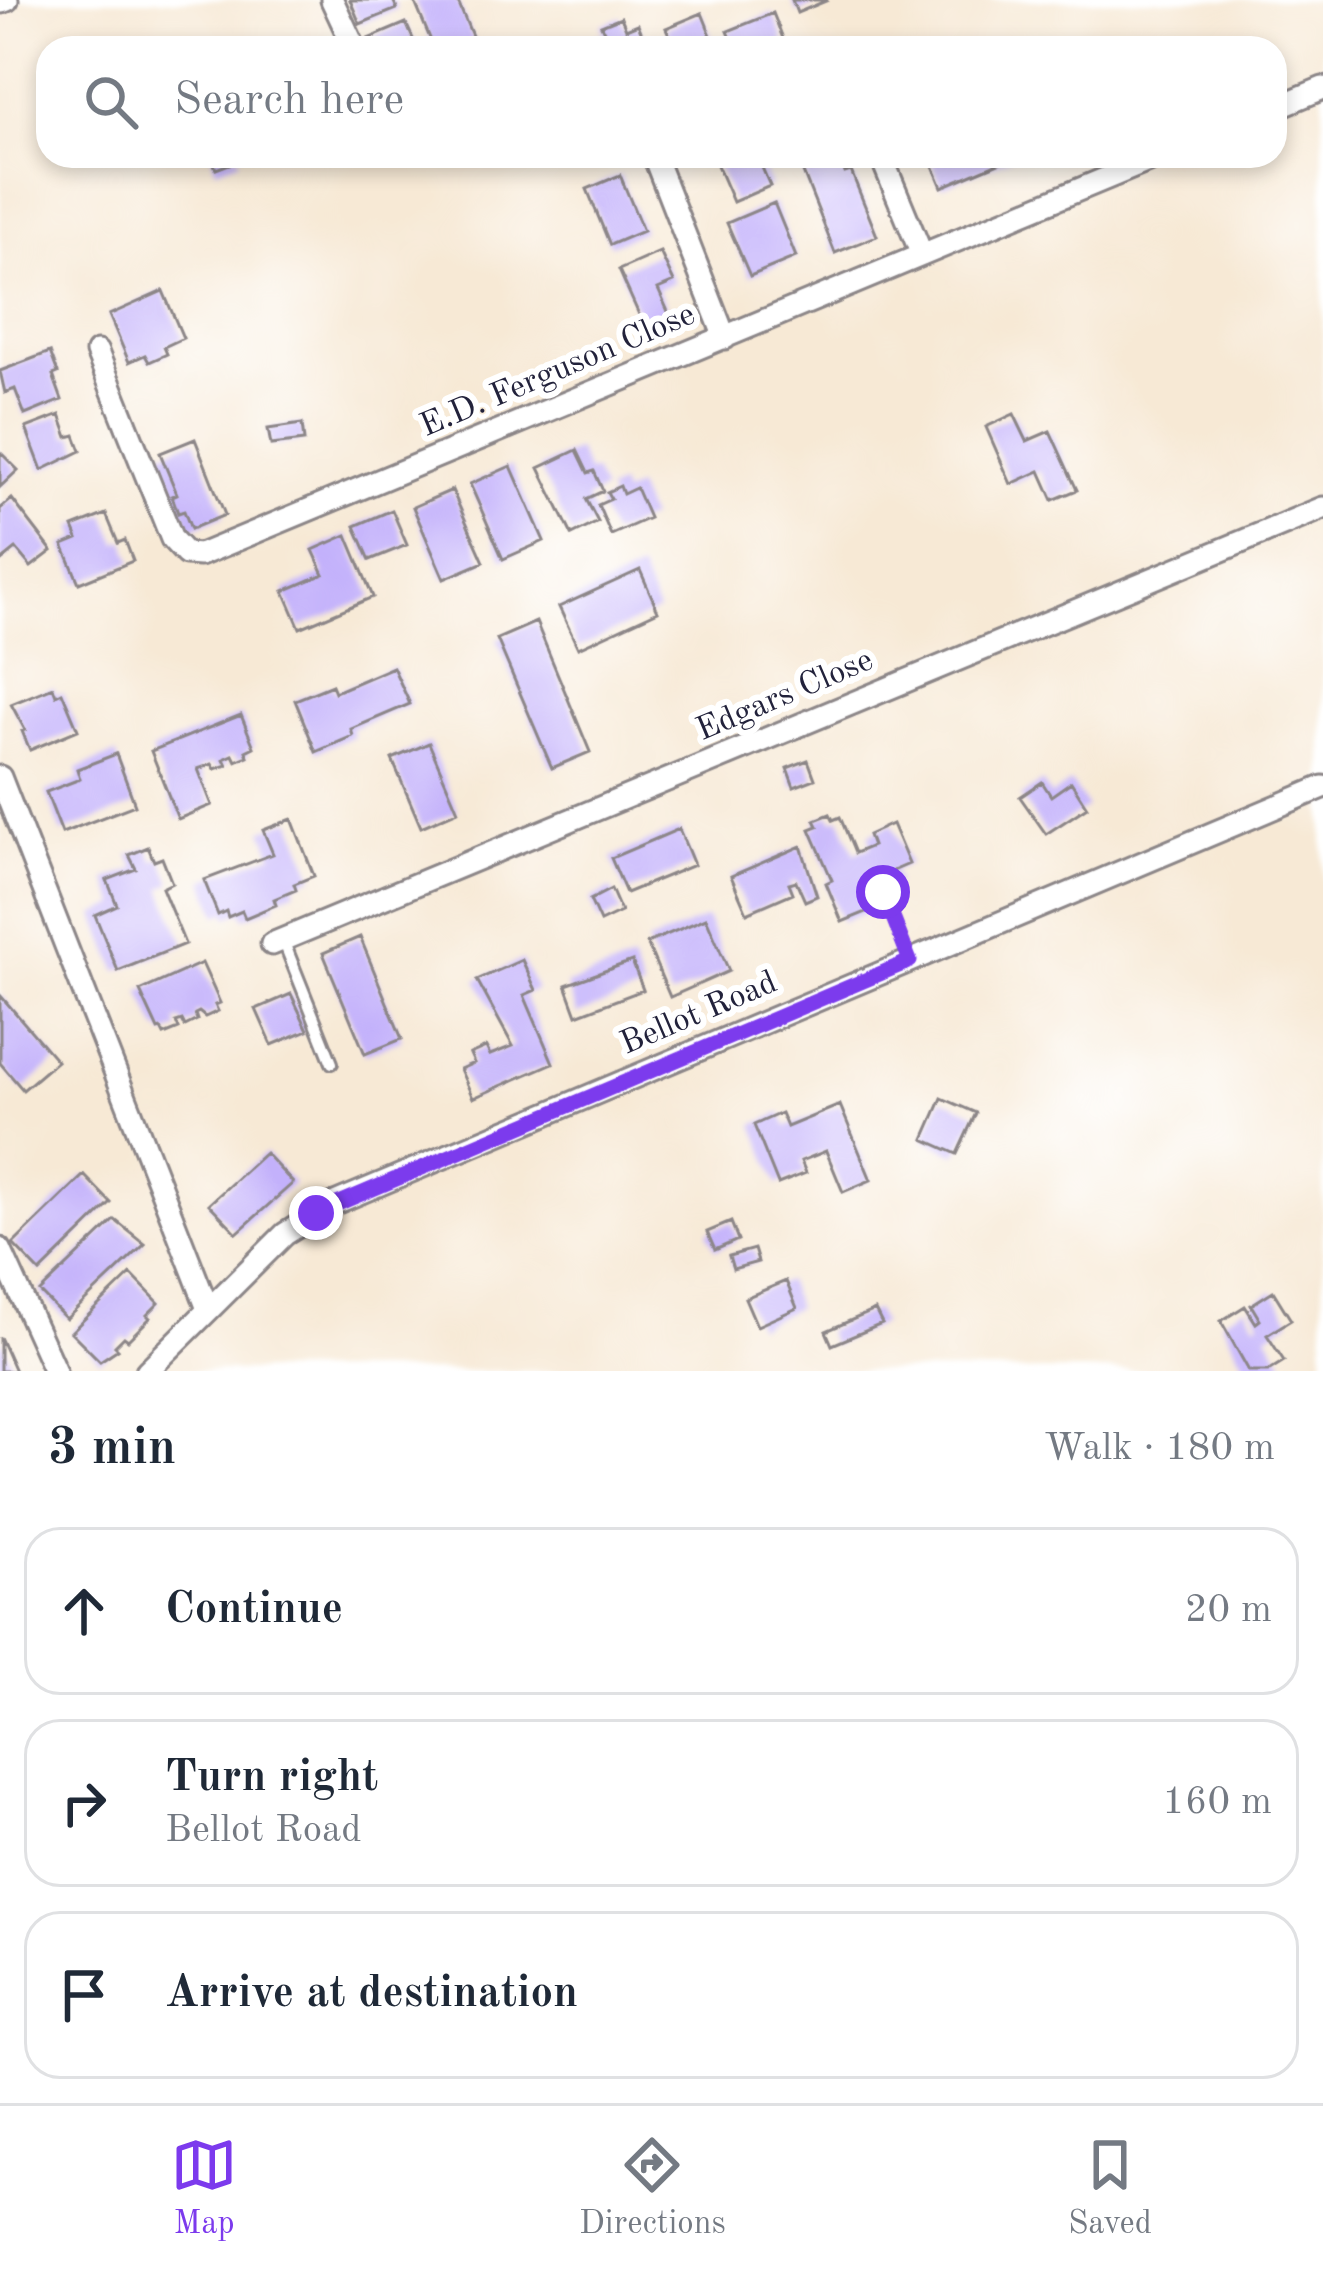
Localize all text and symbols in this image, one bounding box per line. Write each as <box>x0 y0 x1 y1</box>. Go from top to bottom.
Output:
search box <box>36 36 1287 168</box>
icon: search <box>78 69 144 135</box>
text: Search here <box>174 79 404 124</box>
street label: E.D. Ferguson Close <box>416 298 700 444</box>
street label: Edgars Close <box>692 644 878 748</box>
route start <box>856 865 910 919</box>
street label: Bellot Road <box>616 966 782 1062</box>
route end <box>289 1186 343 1240</box>
text: 3 min <box>48 1424 176 1475</box>
text: Walk · 180 m <box>1044 1429 1275 1468</box>
icon: ahead <box>51 1578 117 1644</box>
text: Continue <box>165 1588 343 1633</box>
text: 20 m <box>1185 1591 1272 1630</box>
text: Turn right <box>165 1756 378 1801</box>
icon: right <box>51 1770 117 1836</box>
text: 160 m <box>1162 1783 1272 1822</box>
text: Bellot Road <box>165 1811 362 1850</box>
icon: arrive <box>51 1962 117 2028</box>
text: Arrive at destination <box>165 1972 578 2017</box>
tab: Map <box>171 2132 237 2245</box>
tab: Directions <box>579 2132 726 2245</box>
tab: Saved <box>1068 2132 1152 2245</box>

